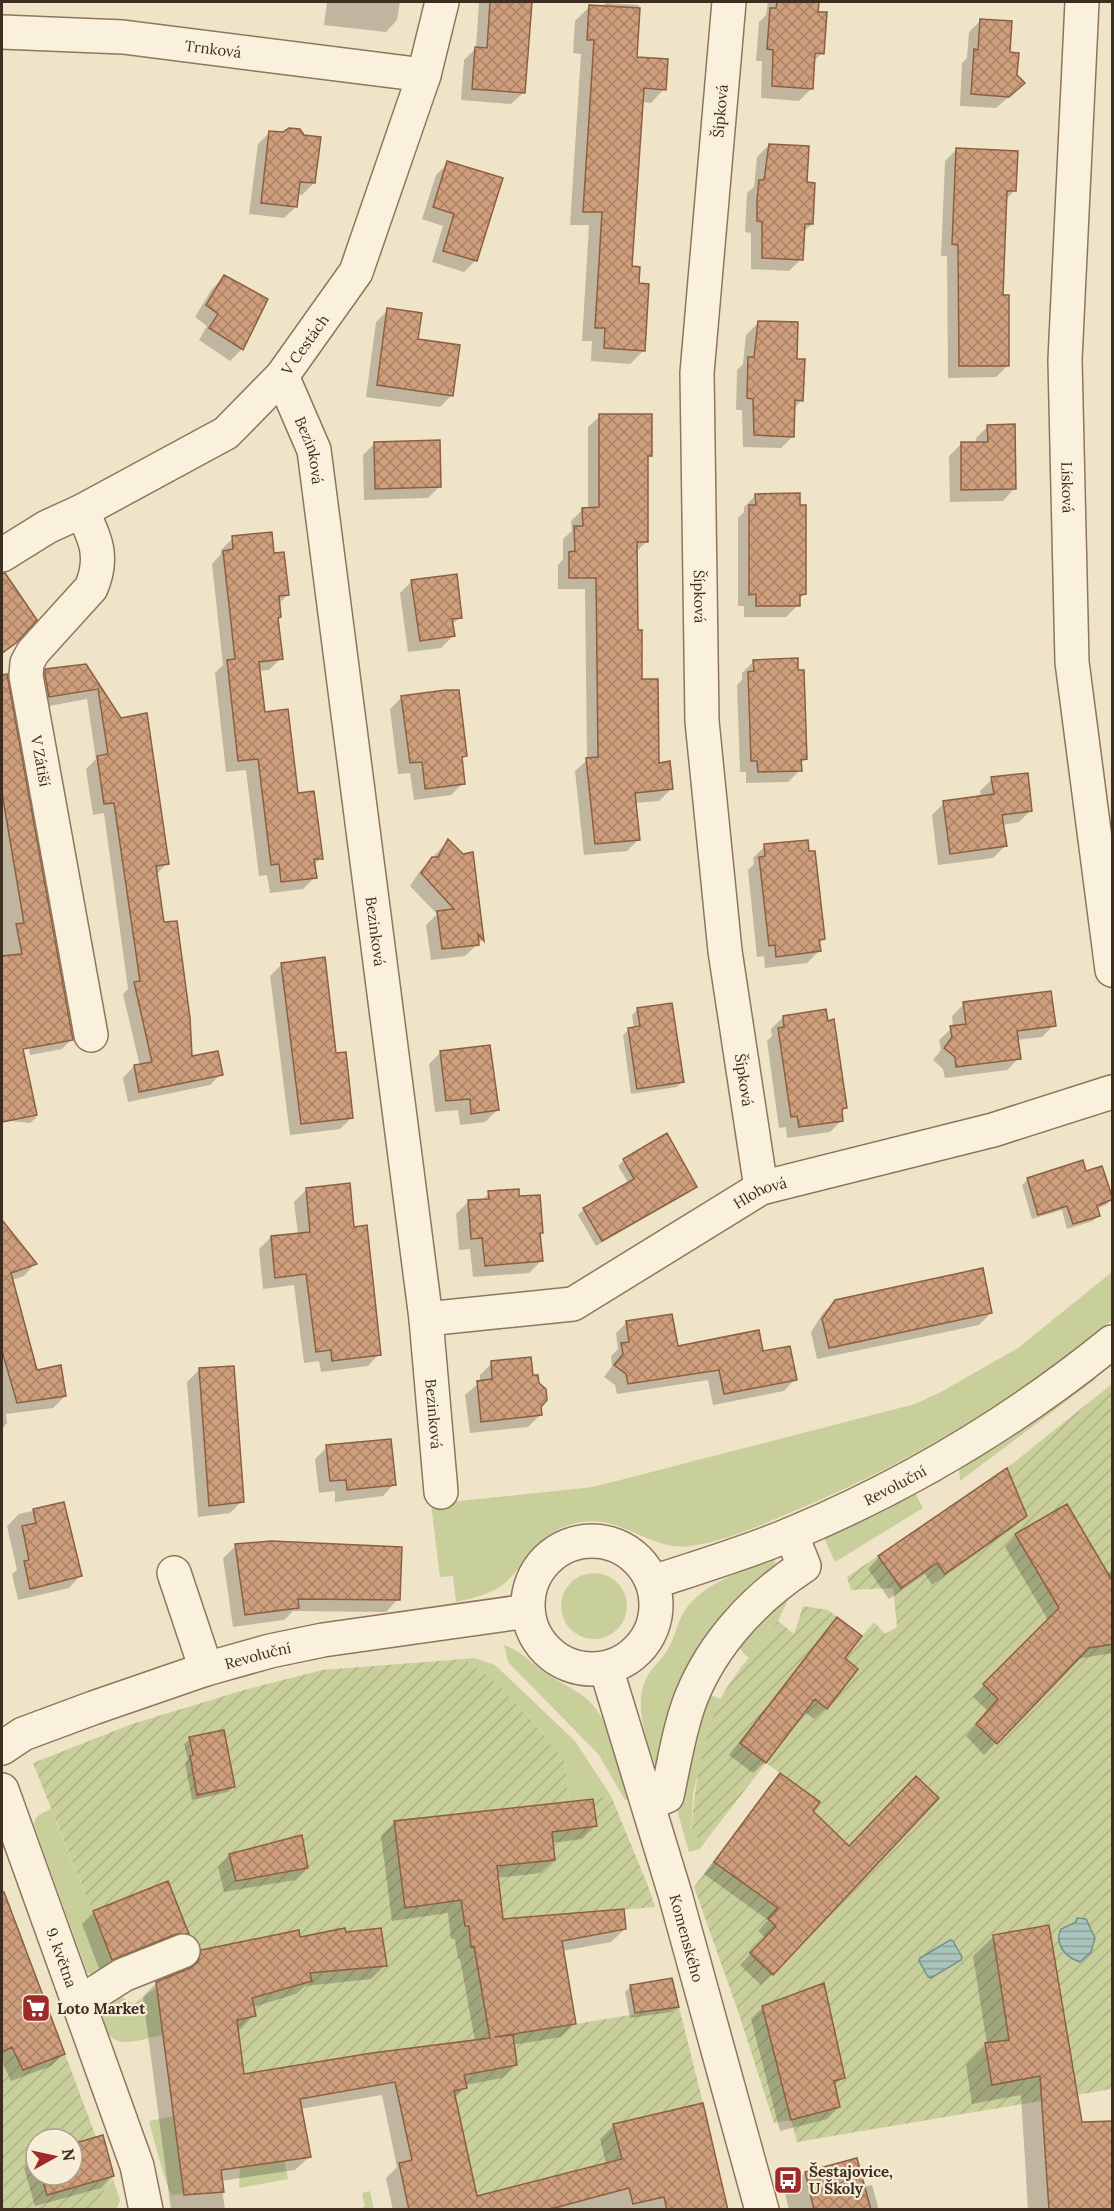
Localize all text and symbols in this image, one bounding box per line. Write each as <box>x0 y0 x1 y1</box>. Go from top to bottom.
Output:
street label: Trnková <box>184 35 243 61</box>
street label: Šípková <box>708 83 732 138</box>
street label: V Cestách <box>276 310 333 379</box>
street label: Bezinková <box>291 413 328 486</box>
street label: Lísková <box>1058 462 1078 514</box>
street label: Šípková <box>690 570 710 624</box>
street label: V Zátiší <box>27 733 55 788</box>
street label: Bezinková <box>362 895 390 968</box>
street label: Šípková <box>731 1052 758 1108</box>
street label: Hlohová <box>729 1172 789 1213</box>
street label: Bezinková <box>422 1378 447 1450</box>
street label: Revoluční <box>860 1461 929 1509</box>
street label: Revoluční <box>222 1637 293 1673</box>
street label: Komenského <box>666 1892 708 1984</box>
street label: 9. května <box>43 1925 82 1990</box>
supermarket icon: Loto Market <box>20 1992 52 2024</box>
place label: Loto Market <box>57 1999 146 2018</box>
north arrow <box>24 2127 84 2187</box>
text: N <box>58 2147 80 2162</box>
place label: Šestajovice, U Školy <box>809 2161 893 2198</box>
bus stop icon: Šestajovice, U Školy <box>772 2164 804 2196</box>

